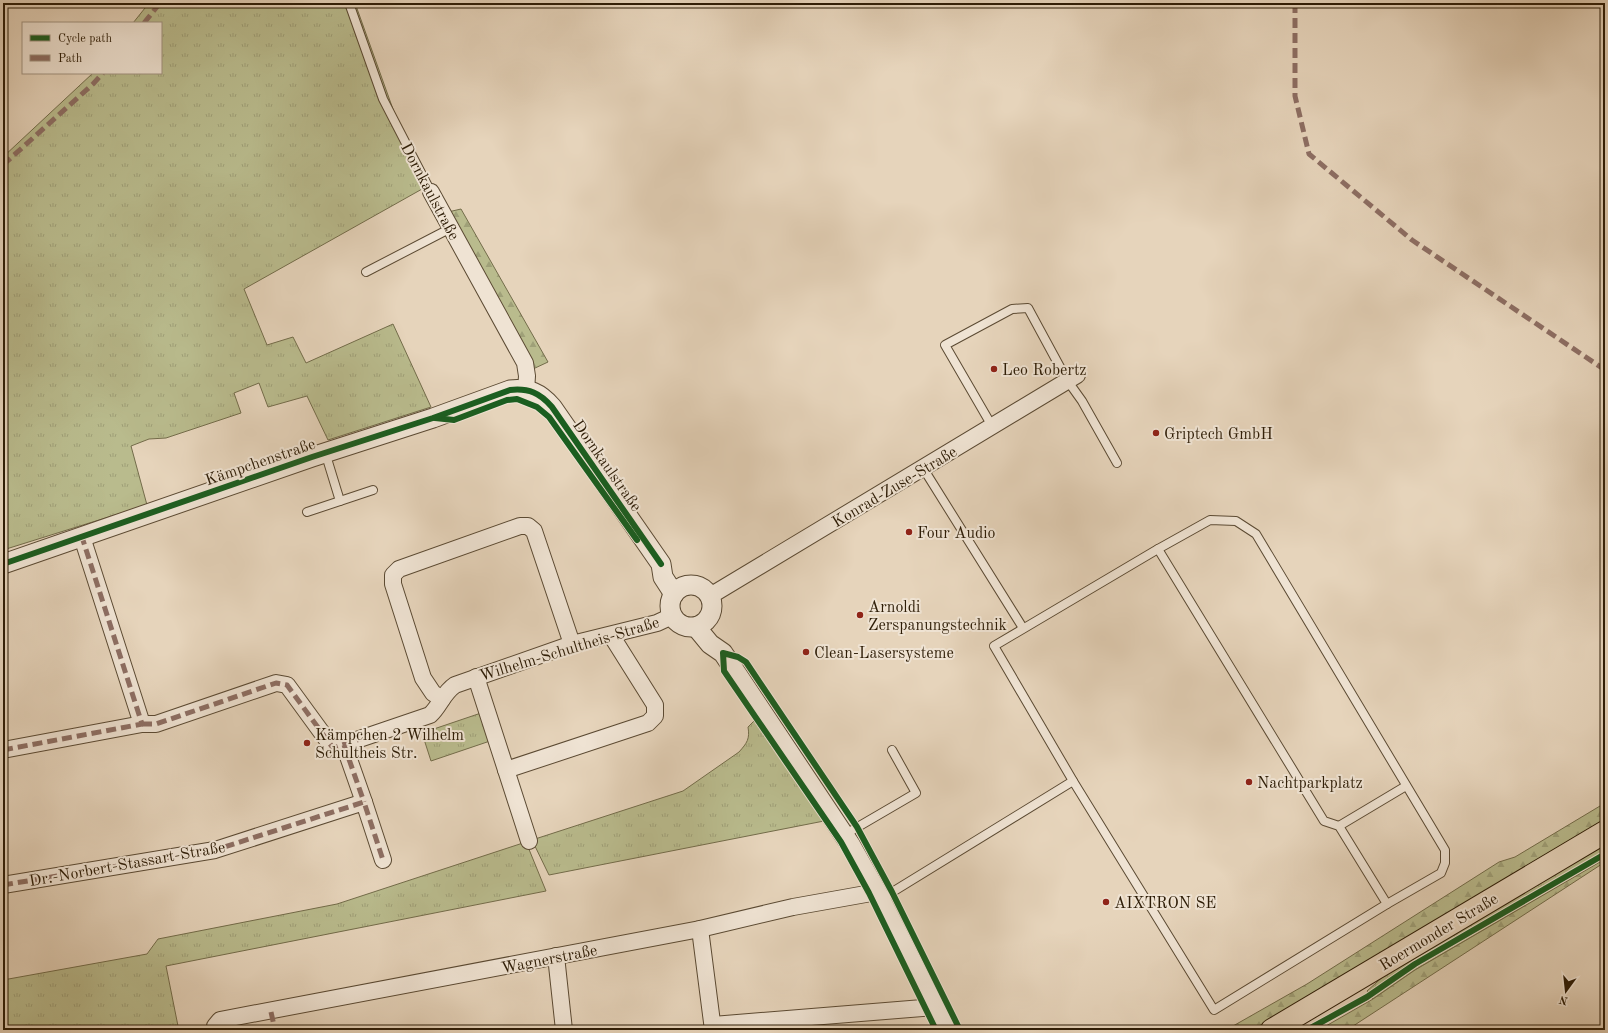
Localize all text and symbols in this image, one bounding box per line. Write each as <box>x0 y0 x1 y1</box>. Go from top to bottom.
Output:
legend <box>22 22 162 74</box>
text: Cycle path <box>58 33 113 45</box>
text: Path <box>58 53 83 65</box>
street label: Dornkaulstraße <box>397 141 462 243</box>
place label: Leo Robertz <box>1002 363 1087 379</box>
marker: Leo Robertz <box>989 364 999 374</box>
street label: Dornkaulstraße <box>569 418 644 515</box>
place label: Griptech GmbH <box>1164 427 1273 443</box>
marker: Griptech GmbH <box>1151 428 1161 438</box>
street label: Kämpchenstraße <box>203 437 318 489</box>
street label: Konrad-Zuse-Straße <box>830 444 960 531</box>
place label: Four Audio <box>917 526 996 542</box>
marker: Four Audio <box>904 527 914 537</box>
place label: Arnoldi Zerspanungstechnik <box>868 600 1007 634</box>
marker: Arnoldi Zerspanungstechnik <box>855 610 865 620</box>
street label: Wilhelm-Schultheis-Straße <box>478 615 661 685</box>
place label: Clean-Lasersysteme <box>814 646 954 662</box>
marker: Clean-Lasersysteme <box>801 647 811 657</box>
place label: Kämpchen 2 Wilhelm Schultheis Str. <box>315 728 464 762</box>
marker: Kämpchen 2 Wilhelm Schultheis Str. <box>302 738 312 748</box>
place label: Nachtparkplatz <box>1257 776 1363 792</box>
marker: Nachtparkplatz <box>1244 777 1254 787</box>
street label: Dr.-Norbert-Stassart-Straße <box>28 840 227 890</box>
street label: Roermonder Straße <box>1377 891 1501 974</box>
place label: AIXTRON SE <box>1114 896 1216 912</box>
marker: AIXTRON SE <box>1101 897 1111 907</box>
street label: Wagnerstraße <box>500 943 599 977</box>
north arrow <box>1546 971 1586 1011</box>
text: N <box>1558 993 1569 1006</box>

